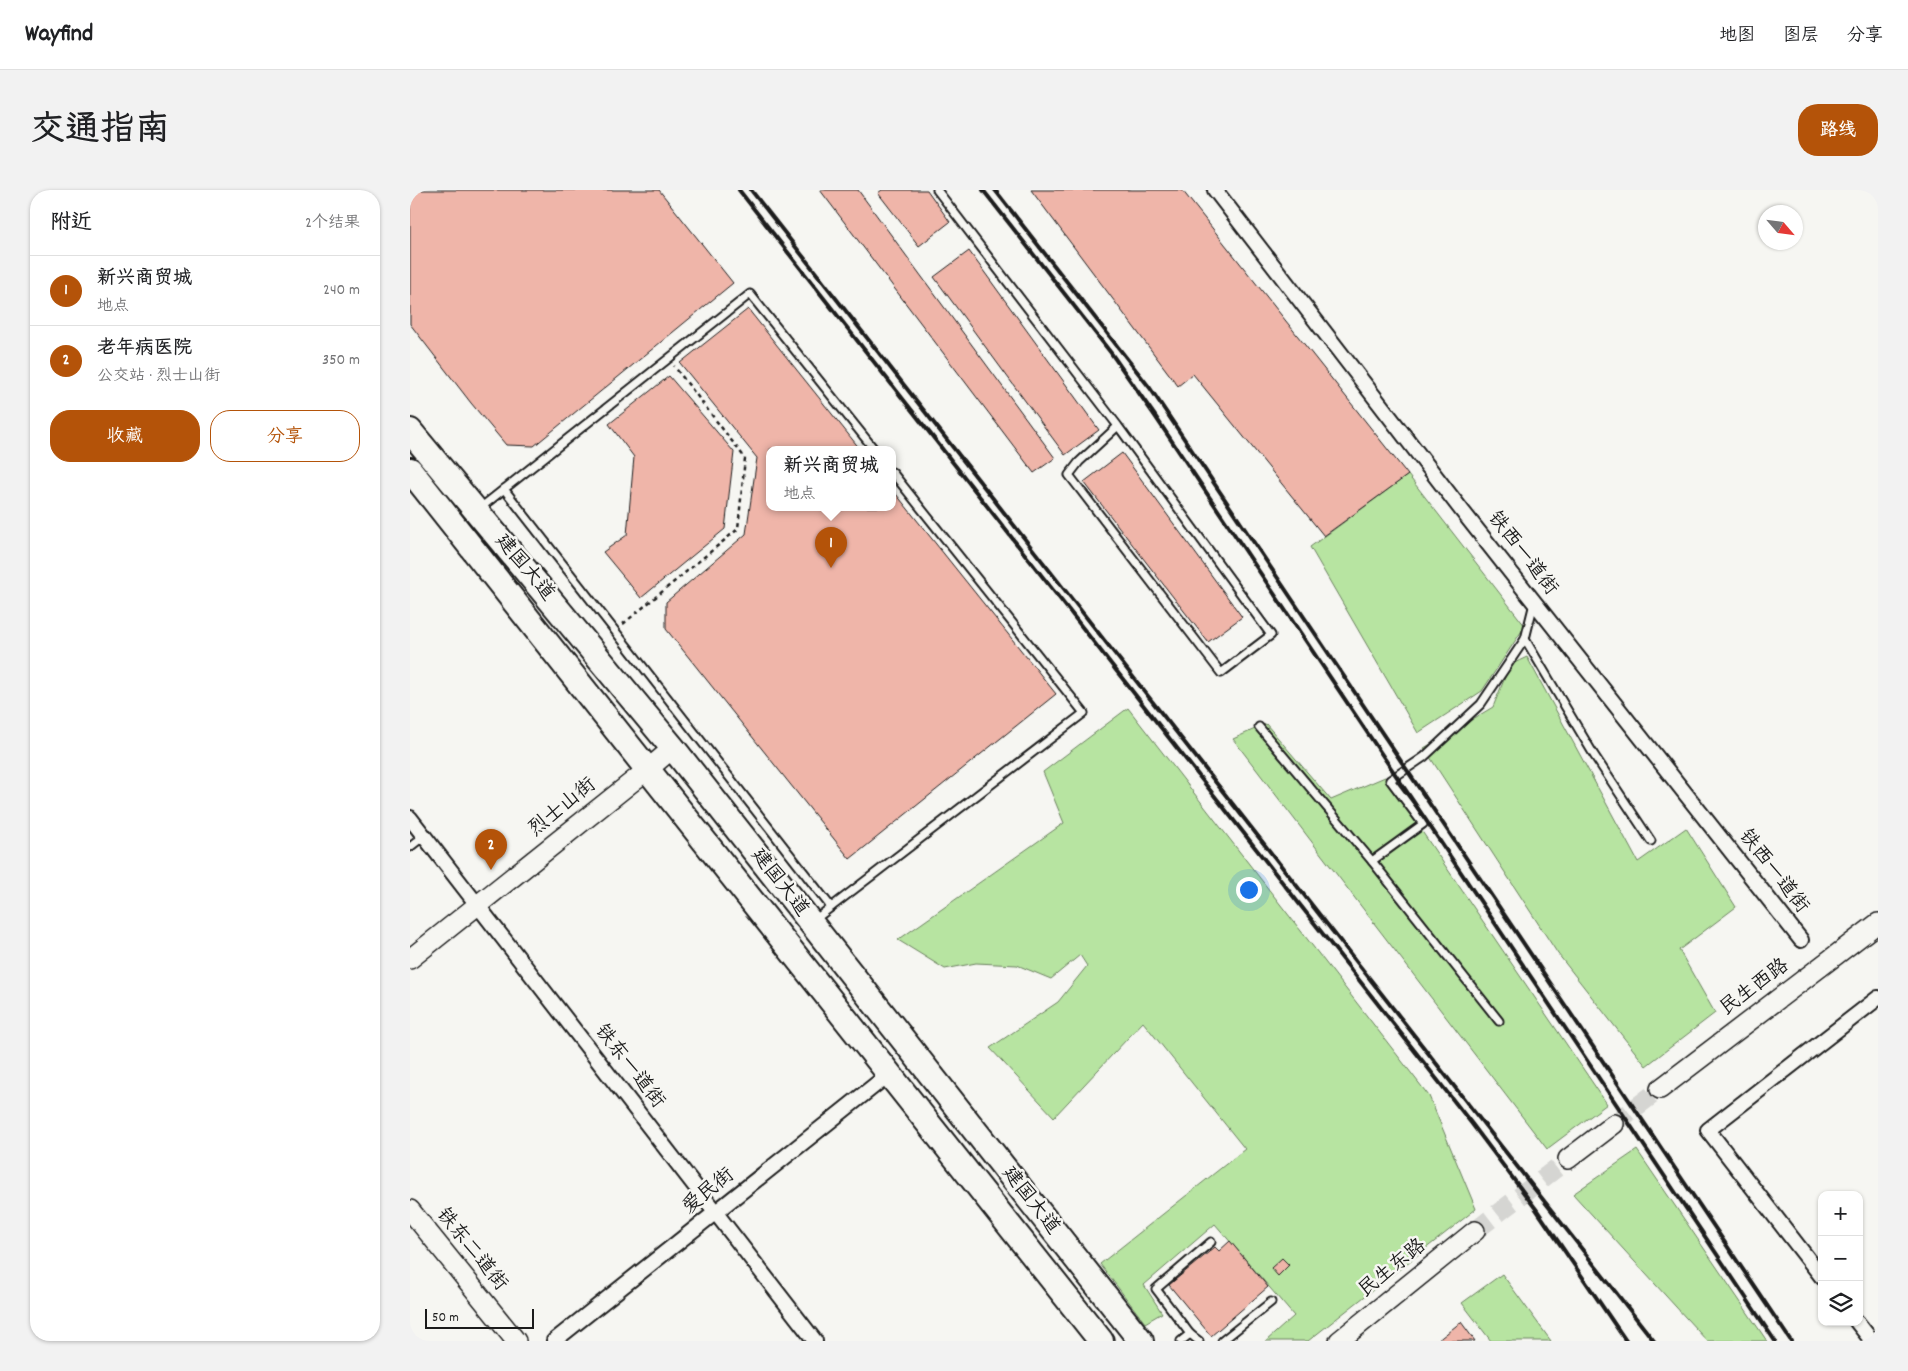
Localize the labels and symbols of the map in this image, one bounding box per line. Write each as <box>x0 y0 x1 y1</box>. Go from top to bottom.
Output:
north arrow <box>1758 205 1803 250</box>
street label: 铁西一道街 <box>1480 506 1564 602</box>
pin: 1 <box>815 527 847 568</box>
street label: 建国大道 <box>488 528 560 608</box>
street label: 烈士山街 <box>523 772 603 844</box>
street label: 铁西一道街 <box>1731 824 1815 920</box>
pin: 2 <box>475 829 507 870</box>
street label: 建国大道 <box>743 843 815 923</box>
your location <box>1236 877 1262 903</box>
street label: 民生西路 <box>1715 952 1796 1023</box>
street label: 铁东一道街 <box>587 1019 671 1115</box>
street label: 建国大道 <box>994 1161 1066 1241</box>
street label: 爱民街 <box>677 1162 741 1222</box>
street label: 铁东二道街 <box>429 1202 513 1298</box>
street label: 民生东路 <box>1353 1232 1434 1305</box>
scale bar <box>425 1306 534 1329</box>

